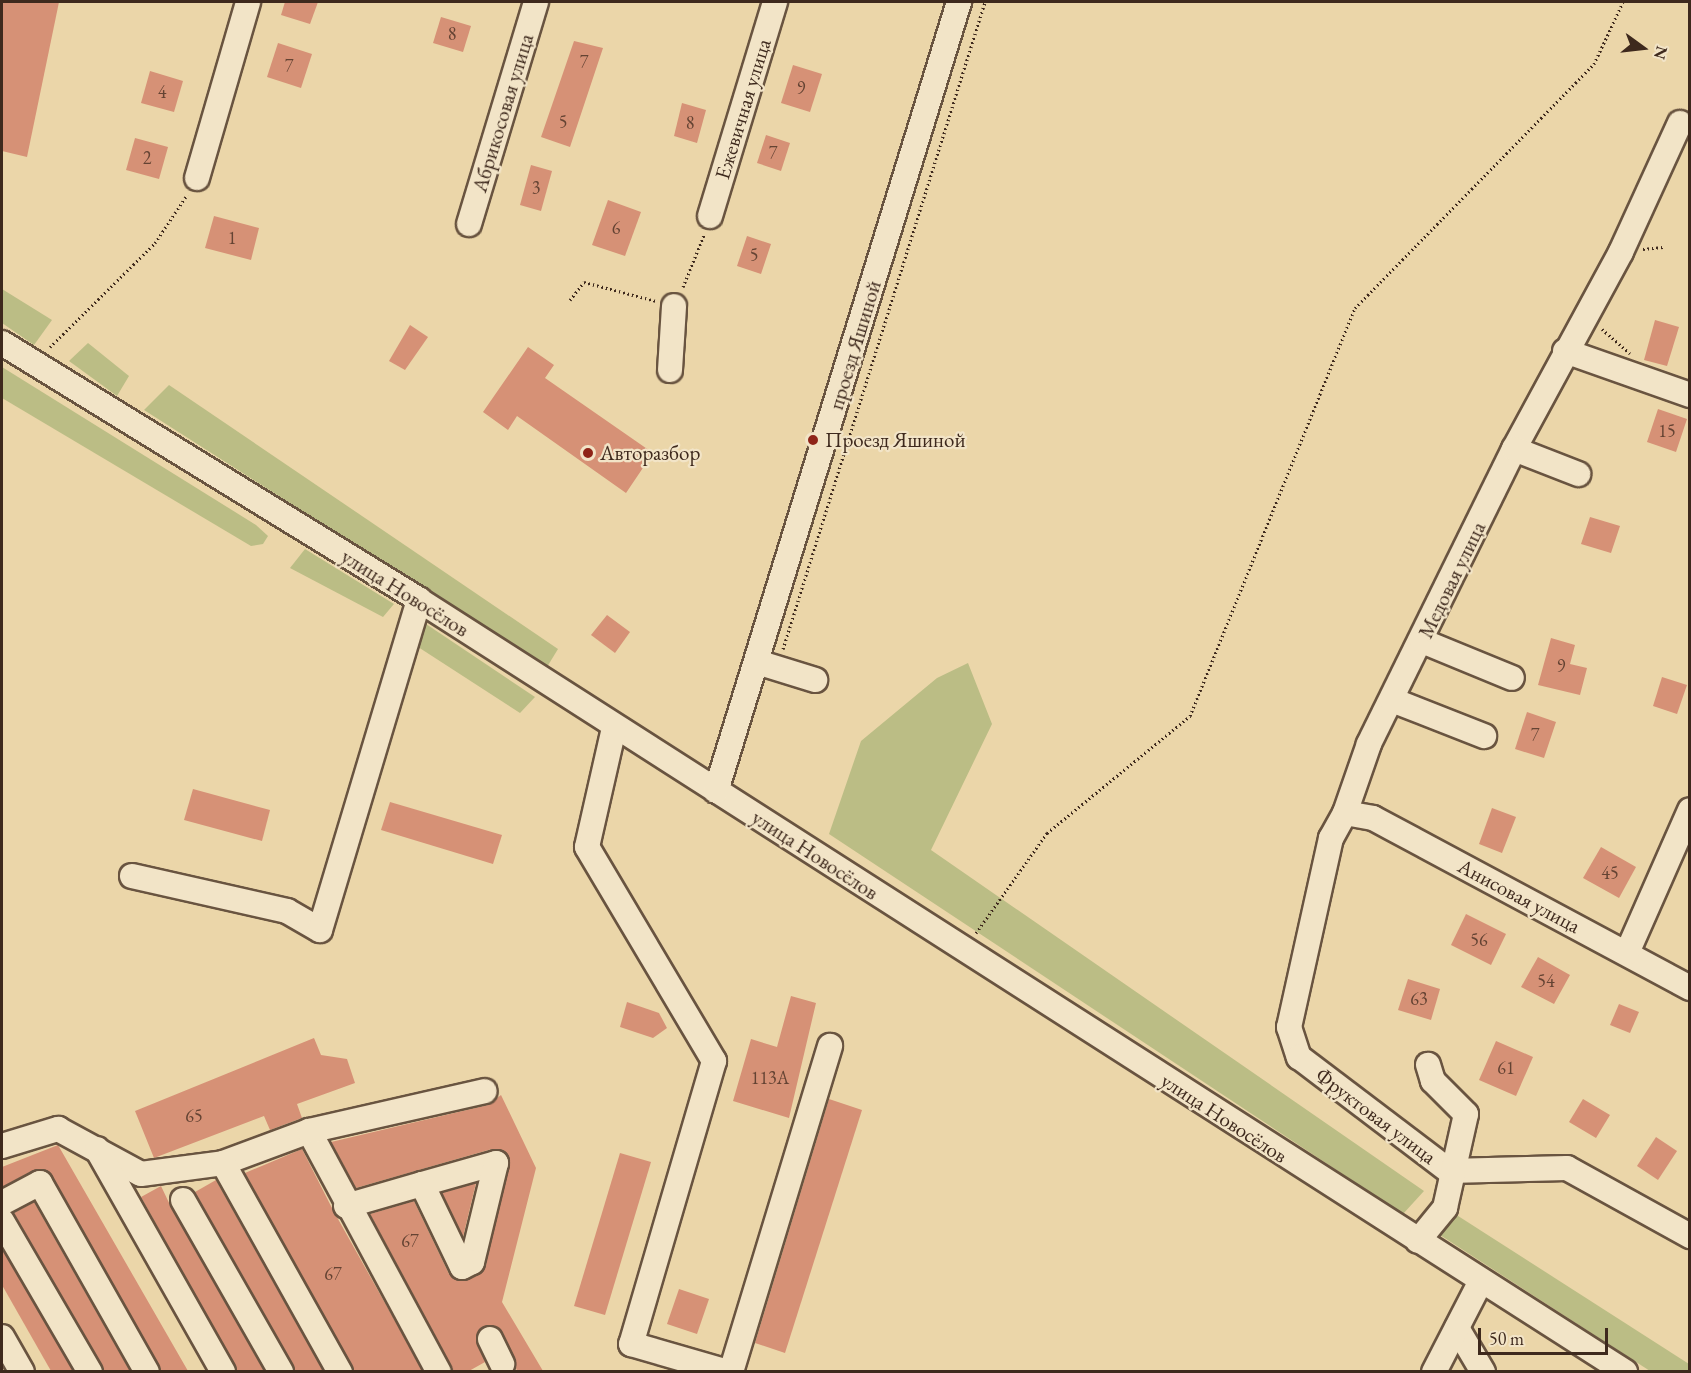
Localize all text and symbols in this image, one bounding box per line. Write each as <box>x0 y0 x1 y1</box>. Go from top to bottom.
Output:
north arrow <box>1613 18 1673 78</box>
house number: 8 <box>448 23 456 45</box>
street label: Абрикосовая улица <box>467 31 539 195</box>
street label: Ежевичная улица <box>710 36 776 182</box>
text: N <box>1649 44 1673 62</box>
house number: 7 <box>580 51 588 73</box>
house number: 7 <box>285 55 293 77</box>
house number: 9 <box>797 77 805 99</box>
house number: 4 <box>158 81 166 103</box>
house number: 5 <box>559 111 567 133</box>
house number: 8 <box>686 112 694 134</box>
house number: 7 <box>769 142 777 164</box>
house number: 2 <box>143 147 151 169</box>
house number: 3 <box>532 177 540 199</box>
house number: 6 <box>612 217 620 239</box>
house number: 1 <box>228 227 236 249</box>
house number: 5 <box>750 244 758 266</box>
street label: проезд Яшиной <box>823 277 887 413</box>
house number: 15 <box>1658 420 1676 442</box>
place label: Проезд Яшиной <box>825 427 965 453</box>
marker: Проезд Яшиной <box>806 433 820 447</box>
place label: Авторазбор <box>600 440 700 466</box>
marker: Авторазбор <box>581 446 595 460</box>
street label: Медовая улица <box>1413 518 1491 642</box>
street label: улица Новосёлов <box>337 544 473 642</box>
house number: 9 <box>1557 655 1565 677</box>
house number: 7 <box>1531 724 1539 746</box>
street label: улица Новосёлов <box>747 805 883 905</box>
street label: Анисовая улица <box>1453 853 1585 939</box>
house number: 45 <box>1601 862 1619 884</box>
house number: 56 <box>1470 929 1488 951</box>
house number: 54 <box>1537 970 1555 992</box>
house number: 63 <box>1410 988 1428 1010</box>
house number: 61 <box>1497 1057 1515 1079</box>
street label: Фруктовая улица <box>1311 1062 1441 1170</box>
house number: 113А <box>751 1067 789 1089</box>
street label: улица Новосёлов <box>1156 1068 1292 1168</box>
house number: 65 <box>185 1105 203 1127</box>
house number: 67 <box>401 1230 419 1252</box>
house number: 67 <box>324 1263 342 1285</box>
scale bar <box>1481 1316 1612 1354</box>
text: 50 m <box>1489 1327 1524 1350</box>

